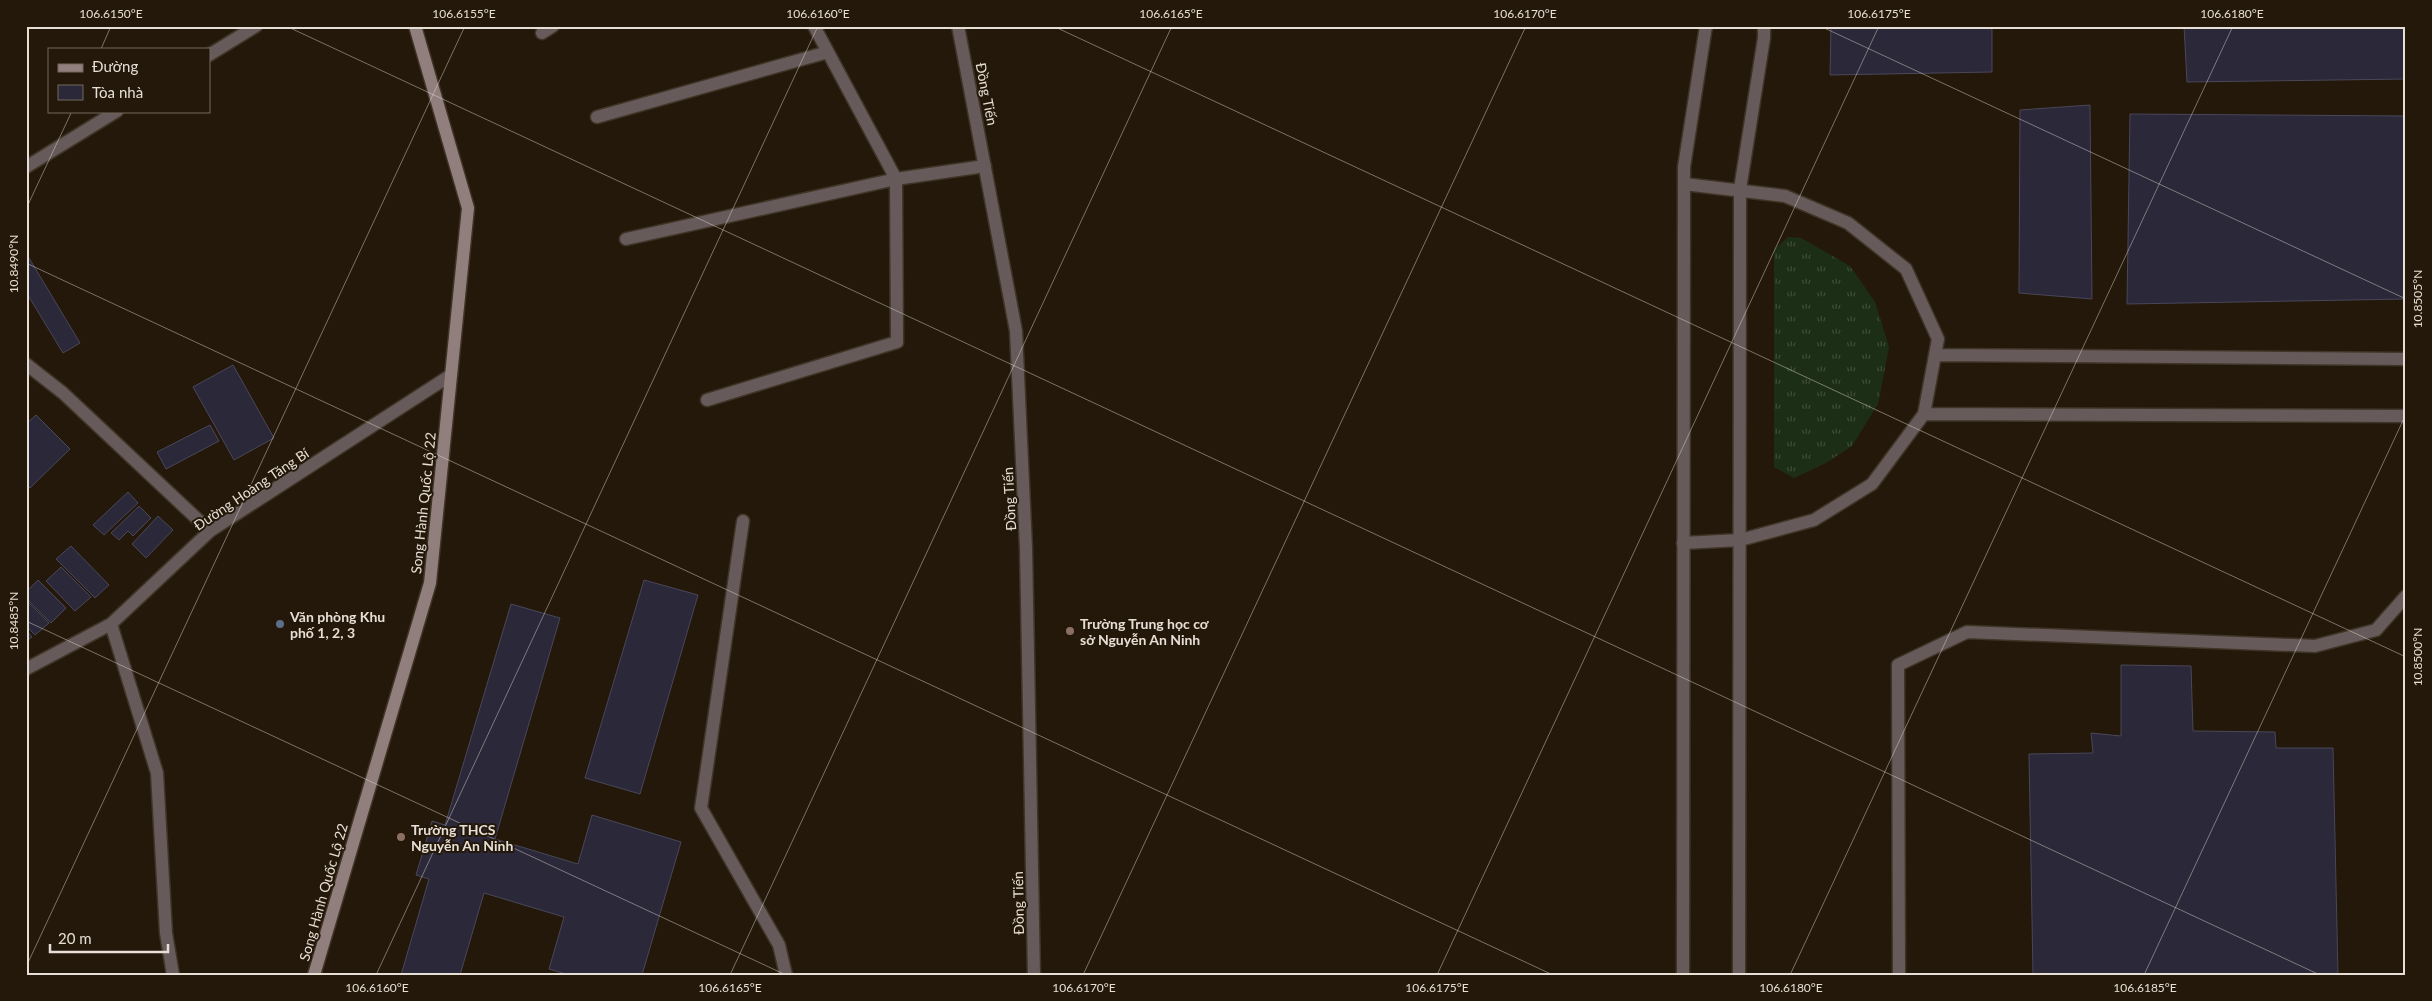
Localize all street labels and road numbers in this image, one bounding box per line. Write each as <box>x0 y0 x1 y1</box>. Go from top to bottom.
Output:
street label: Đồng Tiến <box>973 61 1001 127</box>
street label: Song Hành Quốc Lộ 22 <box>407 431 439 575</box>
street label: Đường Hoàng Tăng Bí <box>190 444 312 534</box>
street label: Đồng Tiến <box>999 467 1019 531</box>
street label: Song Hành Quốc Lộ 22 <box>295 821 351 963</box>
street label: Đồng Tiến <box>1009 871 1027 935</box>

